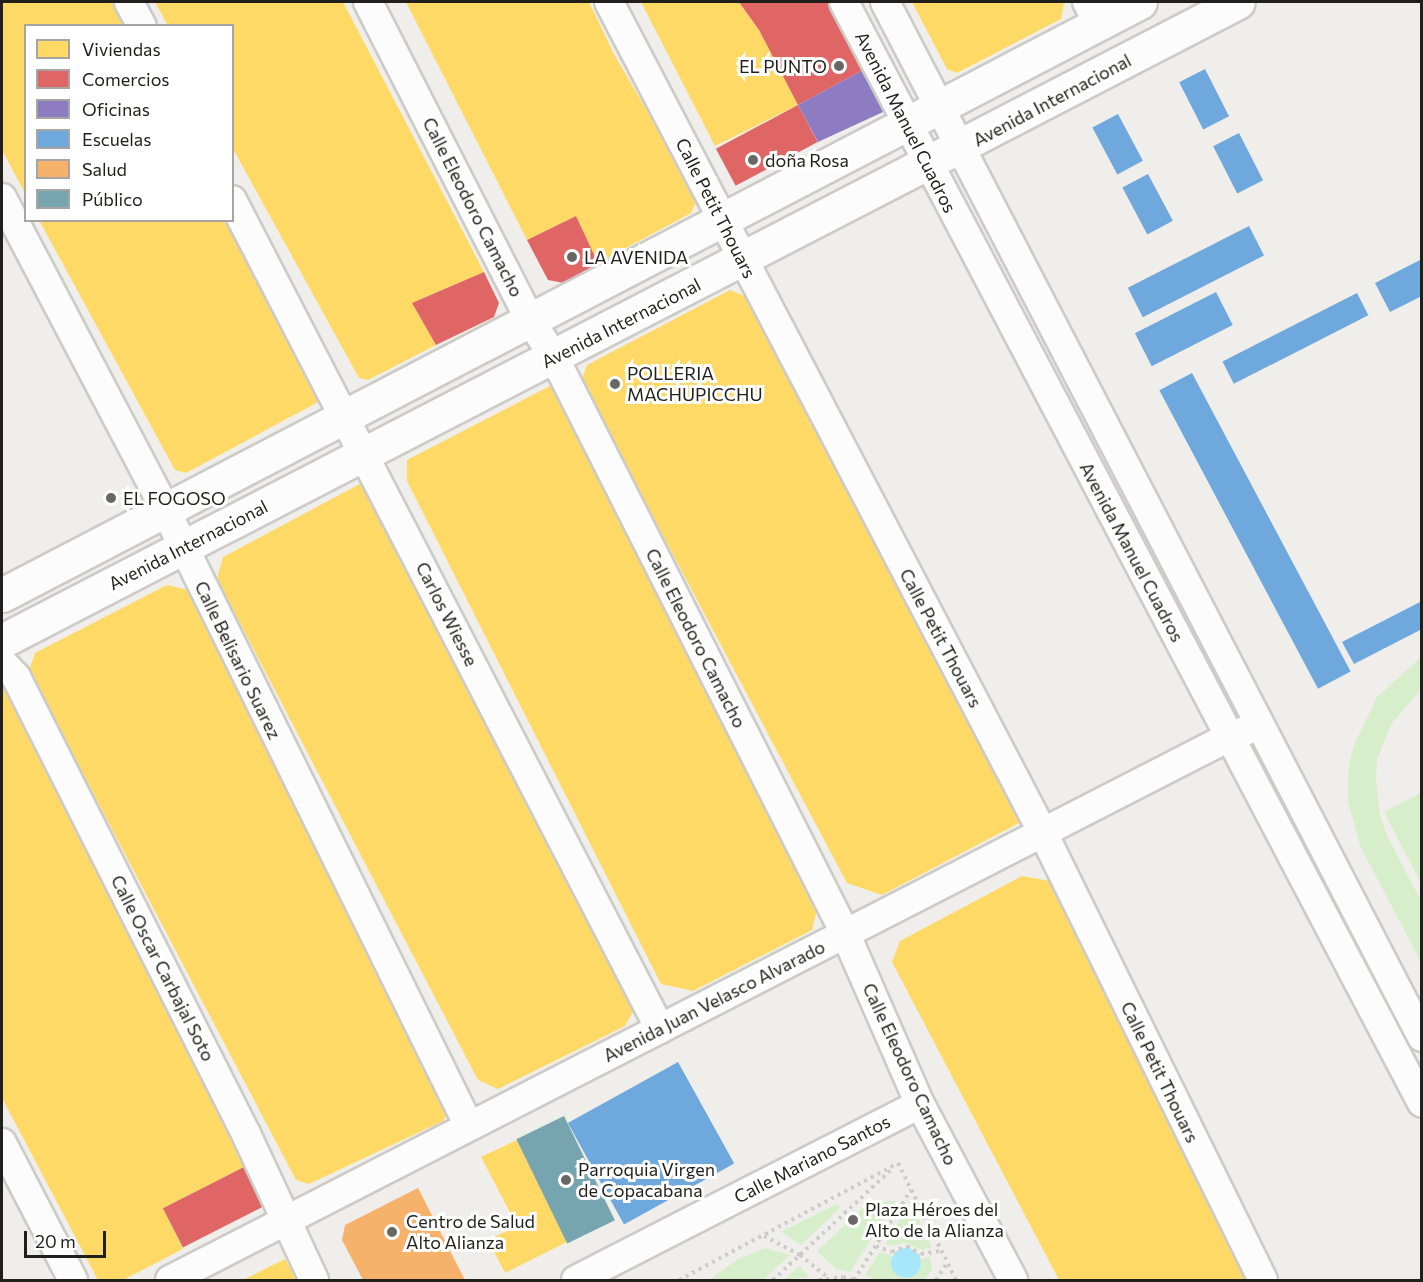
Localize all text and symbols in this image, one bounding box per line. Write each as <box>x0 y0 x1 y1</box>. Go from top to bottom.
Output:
legend <box>24 24 234 222</box>
street label: Avenida Manuel Cuadros <box>851 28 961 216</box>
text: Viviendas <box>82 38 161 60</box>
street label: Avenida Internacional <box>969 49 1135 151</box>
place label: EL PUNTO <box>739 55 827 77</box>
marker: EL PUNTO <box>832 59 846 73</box>
text: Comercios <box>82 68 169 90</box>
text: Oficinas <box>82 98 150 120</box>
street label: Calle Eleodoro Camacho <box>418 114 528 300</box>
text: Escuelas <box>82 128 151 150</box>
street label: Calle Petit Thouars <box>671 134 761 282</box>
place label: doña Rosa <box>765 149 849 171</box>
marker: doña Rosa <box>746 153 760 167</box>
text: Salud <box>82 158 127 180</box>
text: Público <box>82 188 143 210</box>
place label: LA AVENIDA <box>584 246 688 268</box>
marker: LA AVENIDA <box>565 250 579 264</box>
street label: Avenida Internacional <box>538 273 704 373</box>
place label: POLLERIA MACHUPICCHU <box>627 363 763 406</box>
marker: POLLERIA MACHUPICCHU <box>608 377 622 391</box>
street label: Avenida Manuel Cuadros <box>1075 458 1189 646</box>
place label: EL FOGOSO <box>123 487 226 509</box>
marker: EL FOGOSO <box>104 491 118 505</box>
street label: Avenida Internacional <box>105 495 271 595</box>
street label: Calle Eleodoro Camacho <box>641 545 751 731</box>
street label: Carlos Wiesse <box>411 558 483 670</box>
street label: Calle Petit Thouars <box>895 565 987 711</box>
street label: Calle Belisario Suarez <box>190 577 286 743</box>
street label: Calle Oscar Carbajal Soto <box>107 871 219 1065</box>
street label: Avenida Juan Velasco Alvarado <box>600 936 828 1066</box>
street label: Calle Eleodoro Camacho <box>858 980 962 1168</box>
street label: Calle Petit Thouars <box>1117 998 1203 1146</box>
street label: Calle Mariano Santos <box>730 1110 894 1208</box>
place label: Parroquia Virgen de Copacabana <box>578 1159 715 1202</box>
marker: Parroquia Virgen de Copacabana <box>559 1173 573 1187</box>
place label: Plaza Héroes del Alto de la Alianza <box>865 1199 1004 1242</box>
place label: Centro de Salud Alto Alianza <box>406 1211 535 1254</box>
marker: Plaza Héroes del Alto de la Alianza <box>846 1213 860 1227</box>
scale bar <box>27 1219 110 1257</box>
marker: Centro de Salud Alto Alianza <box>383 1223 401 1241</box>
text: 20 m <box>35 1230 76 1252</box>

